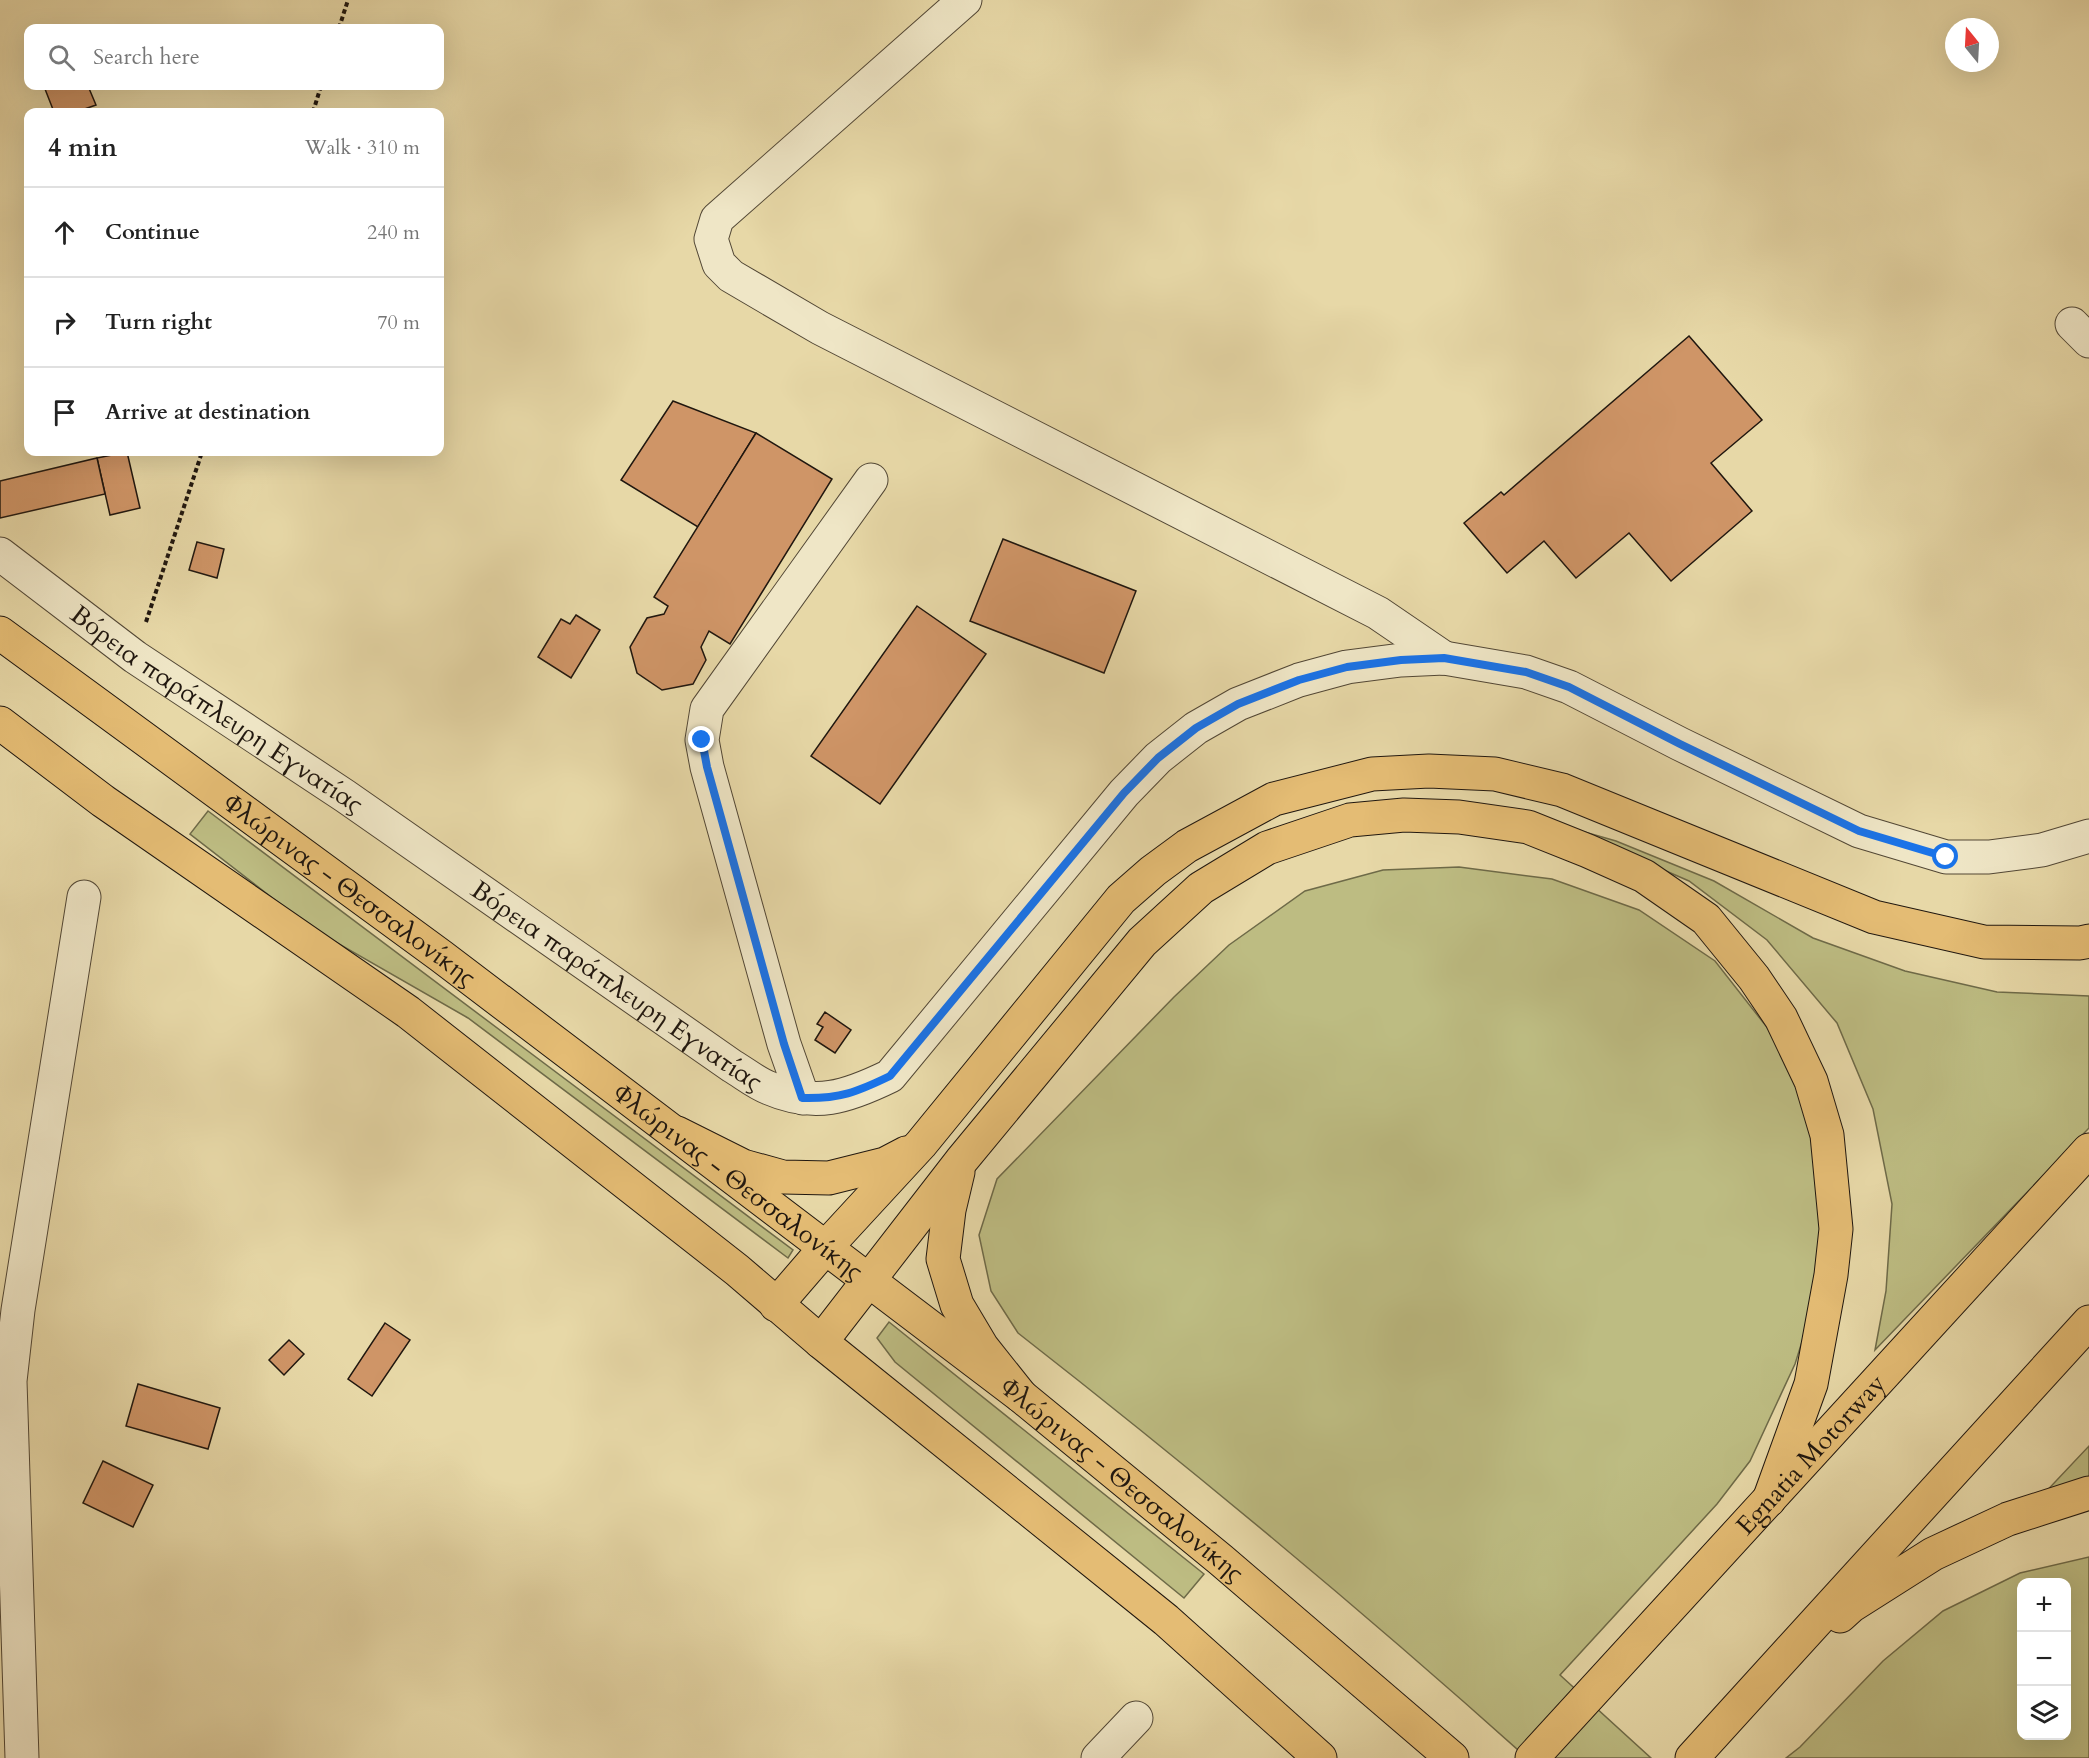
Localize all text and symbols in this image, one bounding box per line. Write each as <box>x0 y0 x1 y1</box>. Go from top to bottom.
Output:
north arrow <box>1945 18 1999 72</box>
search box <box>24 24 444 90</box>
icon: search <box>45 41 78 74</box>
text: Search here <box>93 42 200 72</box>
text: 4 min <box>48 130 117 165</box>
text: Walk · 310 m <box>305 134 420 161</box>
icon: ahead <box>48 216 81 249</box>
text: Continue <box>105 217 200 247</box>
text: 240 m <box>367 219 420 246</box>
icon: right <box>48 306 81 339</box>
text: Turn right <box>105 307 212 337</box>
text: 70 m <box>377 309 420 336</box>
icon: arrive <box>48 396 81 429</box>
text: Arrive at destination <box>105 397 310 427</box>
street label: Βόρεια παράπλευρη Εγνατίας <box>64 597 371 821</box>
route end <box>688 726 714 752</box>
street label: Φλώρινας - Θεσσαλονίκης <box>217 785 483 994</box>
route start <box>1932 843 1958 869</box>
street label: Βόρεια παράπλευρη Εγνατίας <box>464 872 769 1099</box>
street label: Φλώρινας - Θεσσαλονίκης <box>606 1075 871 1288</box>
street label: Egnatia Motorway <box>1728 1366 1893 1542</box>
street label: Φλώρινας - Θεσσαλονίκης <box>993 1369 1252 1590</box>
map controls <box>2017 1578 2071 1740</box>
button: + <box>2017 1578 2071 1632</box>
button: − <box>2017 1632 2071 1686</box>
button: layers <box>2017 1686 2071 1740</box>

